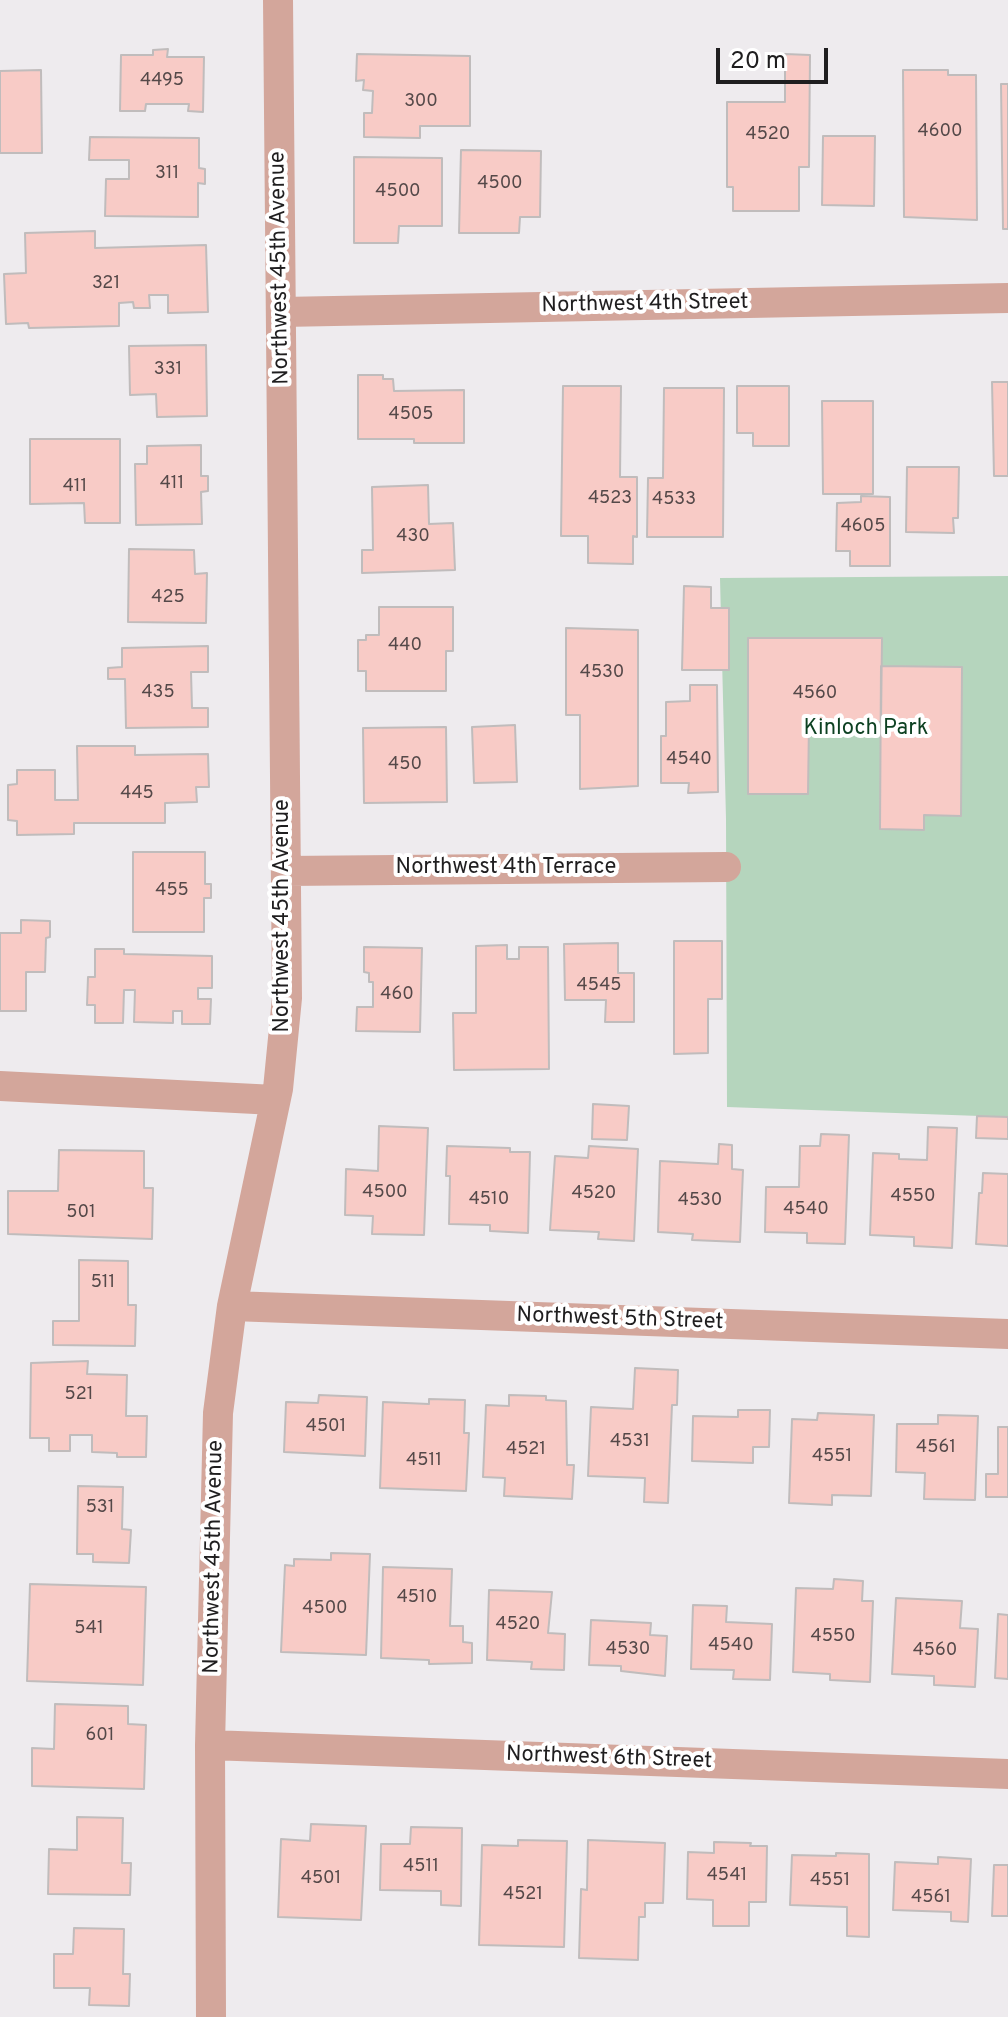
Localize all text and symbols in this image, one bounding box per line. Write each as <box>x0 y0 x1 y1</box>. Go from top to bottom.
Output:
scale bar <box>720 32 832 82</box>
text: 20 m <box>730 47 786 77</box>
house number: 4495 <box>140 70 184 92</box>
house number: 300 <box>404 91 438 113</box>
house number: 4600 <box>918 121 962 143</box>
house number: 4520 <box>746 124 790 146</box>
street label: Northwest 45th Avenue <box>266 151 296 385</box>
house number: 311 <box>155 163 179 185</box>
house number: 4500 <box>477 173 523 195</box>
house number: 4500 <box>375 181 421 203</box>
house number: 321 <box>92 273 120 295</box>
street label: Northwest 4th Street <box>541 290 749 320</box>
house number: 331 <box>154 359 182 381</box>
house number: 4505 <box>388 404 434 426</box>
house number: 411 <box>160 473 184 495</box>
house number: 411 <box>63 476 87 498</box>
house number: 4523 <box>588 488 632 510</box>
house number: 4533 <box>652 489 696 511</box>
house number: 4605 <box>841 516 885 538</box>
house number: 430 <box>396 526 430 548</box>
house number: 425 <box>151 587 185 609</box>
house number: 440 <box>388 635 422 657</box>
house number: 4530 <box>580 662 624 684</box>
house number: 435 <box>141 682 175 704</box>
house number: 4560 <box>793 683 837 705</box>
park label: Kinloch Park <box>804 717 928 743</box>
house number: 4540 <box>666 749 712 771</box>
house number: 450 <box>388 754 422 776</box>
house number: 445 <box>120 783 154 805</box>
street label: Northwest 45th Avenue <box>271 799 297 1033</box>
street label: Northwest 4th Terrace <box>396 856 616 882</box>
house number: 455 <box>155 880 189 902</box>
house number: 4545 <box>576 975 622 997</box>
house number: 460 <box>380 984 414 1006</box>
house number: 4500 <box>362 1182 408 1204</box>
house number: 4520 <box>572 1183 616 1205</box>
house number: 4550 <box>890 1186 936 1208</box>
house number: 4510 <box>469 1189 509 1211</box>
house number: 4530 <box>678 1190 722 1212</box>
house number: 4540 <box>783 1199 829 1221</box>
house number: 501 <box>66 1202 96 1224</box>
house number: 511 <box>91 1272 115 1294</box>
street label: Northwest 5th Street <box>516 1303 724 1337</box>
house number: 521 <box>65 1384 93 1406</box>
house number: 4501 <box>306 1416 346 1438</box>
house number: 4531 <box>610 1431 650 1453</box>
house number: 4561 <box>916 1437 956 1459</box>
house number: 4521 <box>506 1439 546 1461</box>
street label: Northwest 45th Avenue <box>200 1440 230 1674</box>
house number: 4551 <box>812 1446 852 1468</box>
house number: 4511 <box>406 1450 442 1472</box>
house number: 531 <box>86 1497 114 1519</box>
house number: 4510 <box>397 1587 437 1609</box>
house number: 4500 <box>302 1598 348 1620</box>
house number: 4520 <box>496 1614 540 1636</box>
house number: 541 <box>74 1618 104 1640</box>
house number: 4550 <box>810 1626 856 1648</box>
house number: 4540 <box>708 1635 754 1657</box>
house number: 4530 <box>606 1639 650 1661</box>
house number: 4560 <box>913 1640 957 1662</box>
house number: 601 <box>85 1725 115 1747</box>
street label: Northwest 6th Street <box>505 1742 713 1776</box>
house number: 4511 <box>403 1856 439 1878</box>
house number: 4541 <box>707 1865 747 1887</box>
house number: 4501 <box>301 1868 341 1890</box>
house number: 4551 <box>810 1870 850 1892</box>
house number: 4521 <box>503 1884 543 1906</box>
house number: 4561 <box>911 1887 951 1909</box>

